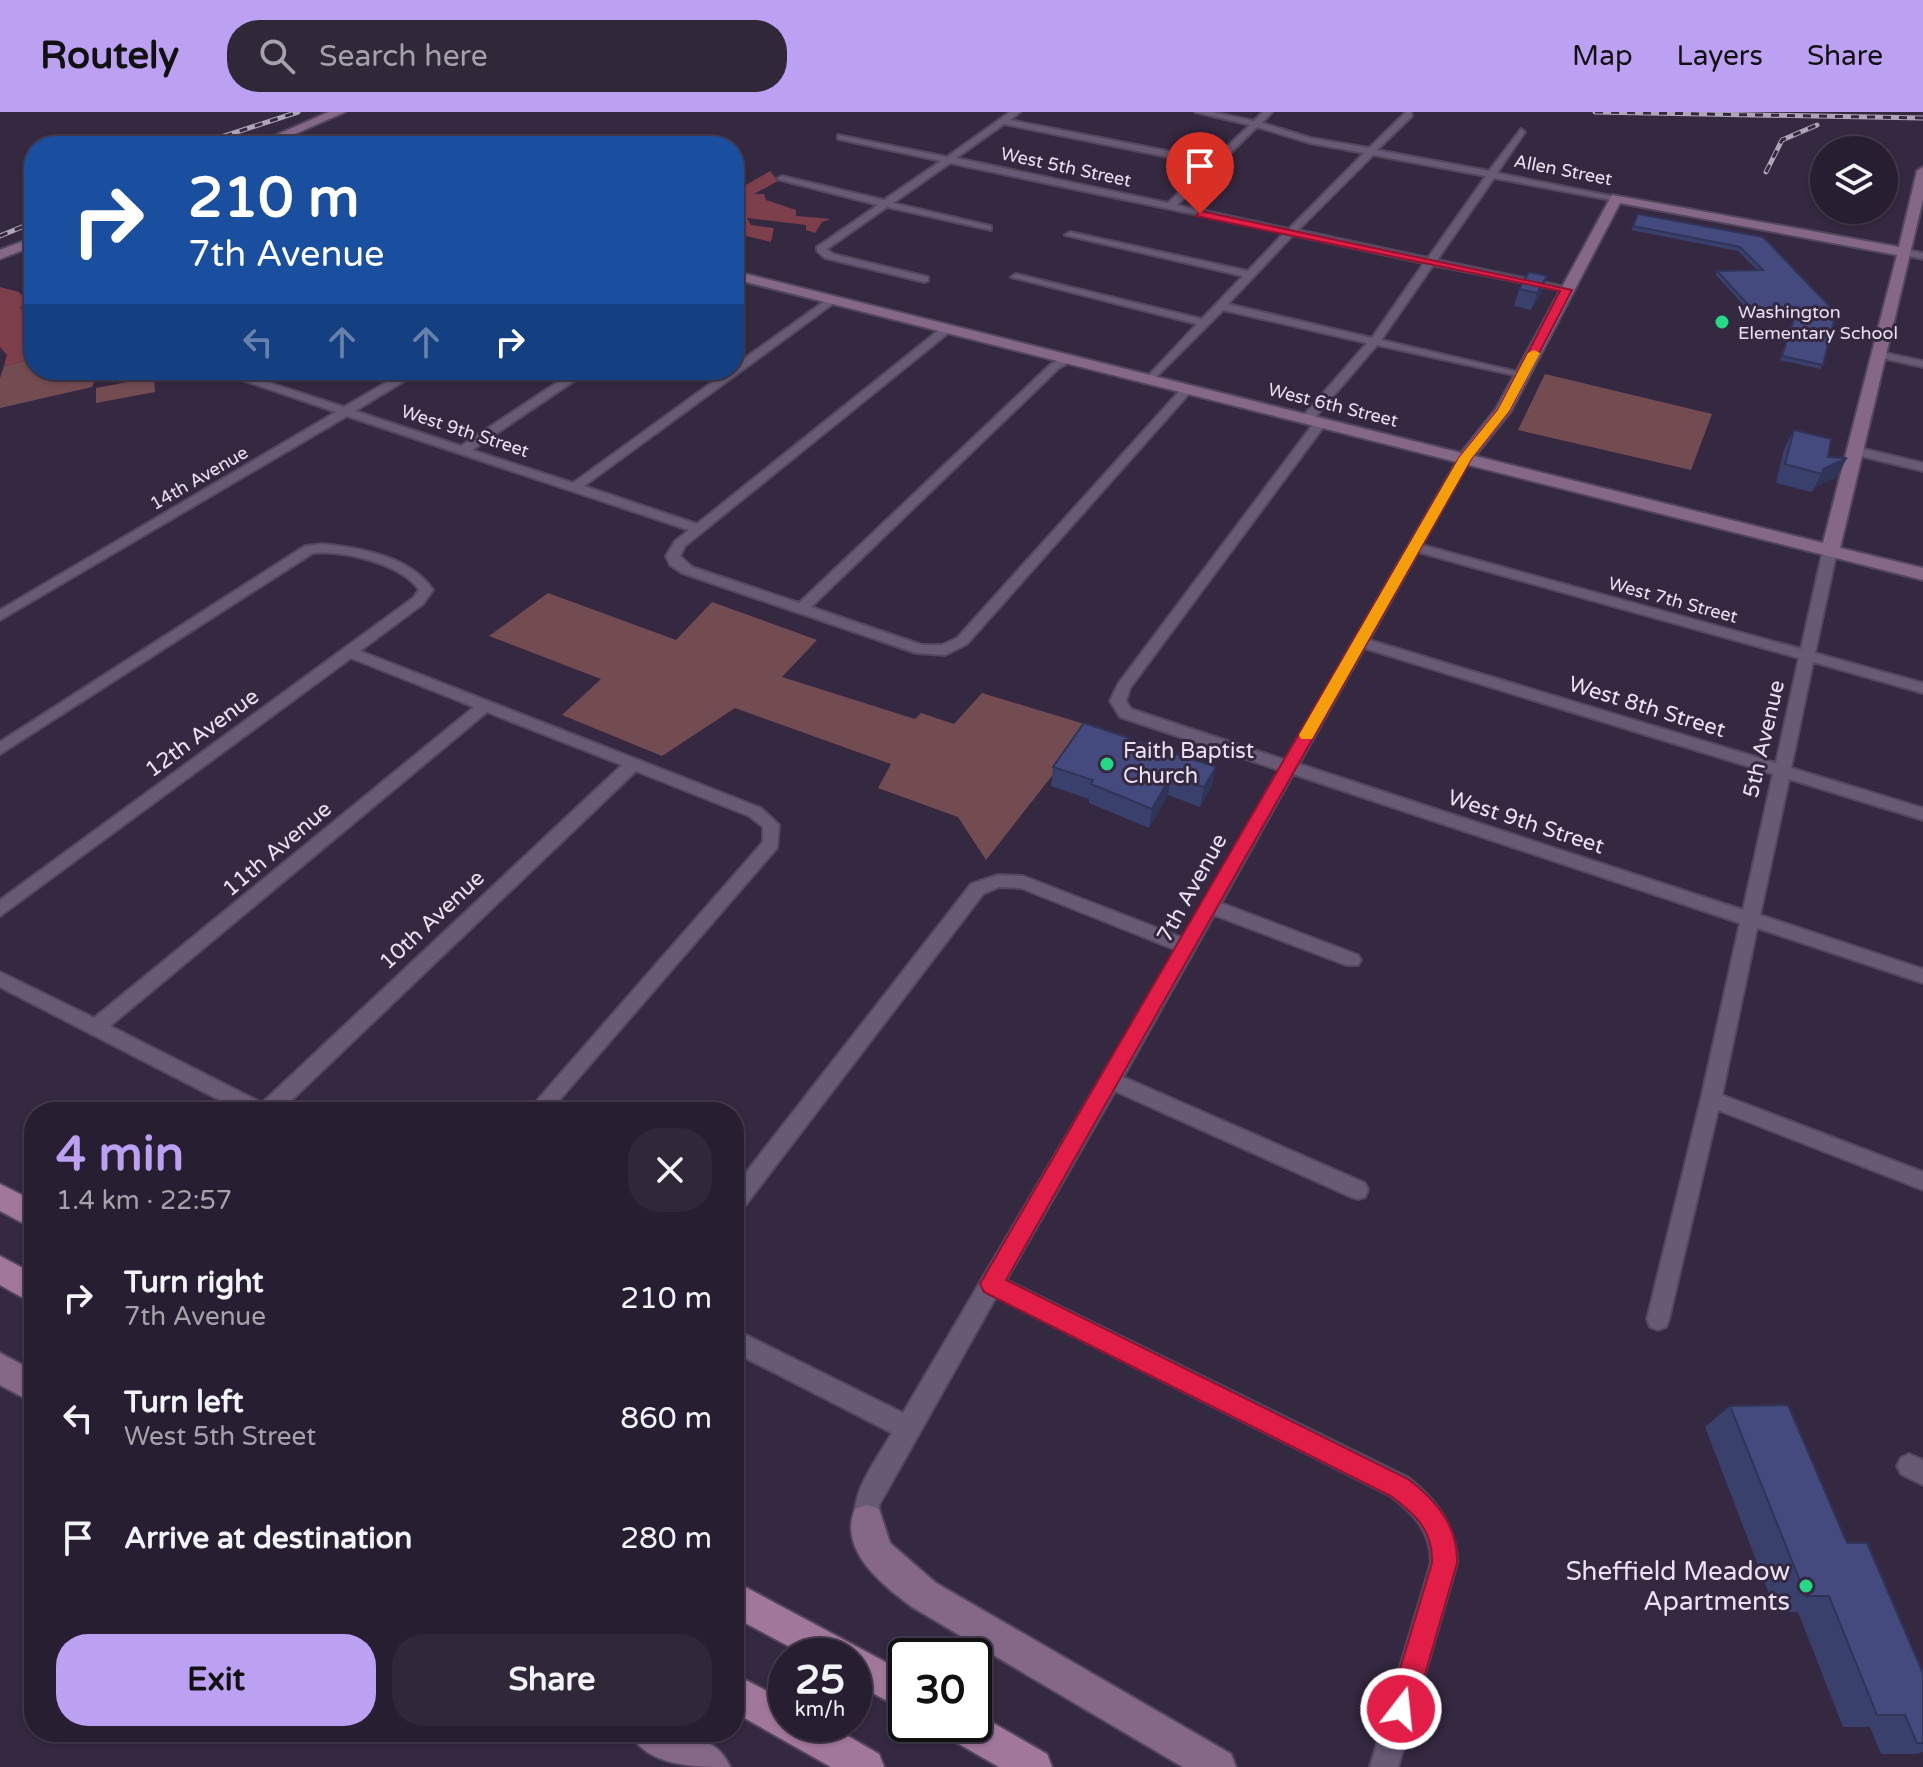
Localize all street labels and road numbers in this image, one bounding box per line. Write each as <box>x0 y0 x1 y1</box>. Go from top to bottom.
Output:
street label: West 5th Street <box>999 142 1133 192</box>
street label: Allen Street <box>1512 150 1614 190</box>
street label: West 6th Street <box>1266 378 1400 432</box>
street label: West 9th Street <box>398 400 532 462</box>
street label: 14th Avenue <box>146 441 252 515</box>
street label: West 7th Street <box>1606 572 1740 628</box>
street label: West 8th Street <box>1565 671 1729 743</box>
street label: 5th Avenue <box>1738 678 1790 800</box>
street label: 12th Avenue <box>140 683 264 783</box>
street label: West 9th Street <box>1445 785 1607 859</box>
street label: 11th Avenue <box>217 796 337 902</box>
street label: 7th Avenue <box>1152 829 1232 947</box>
street label: 10th Avenue <box>374 865 490 975</box>

